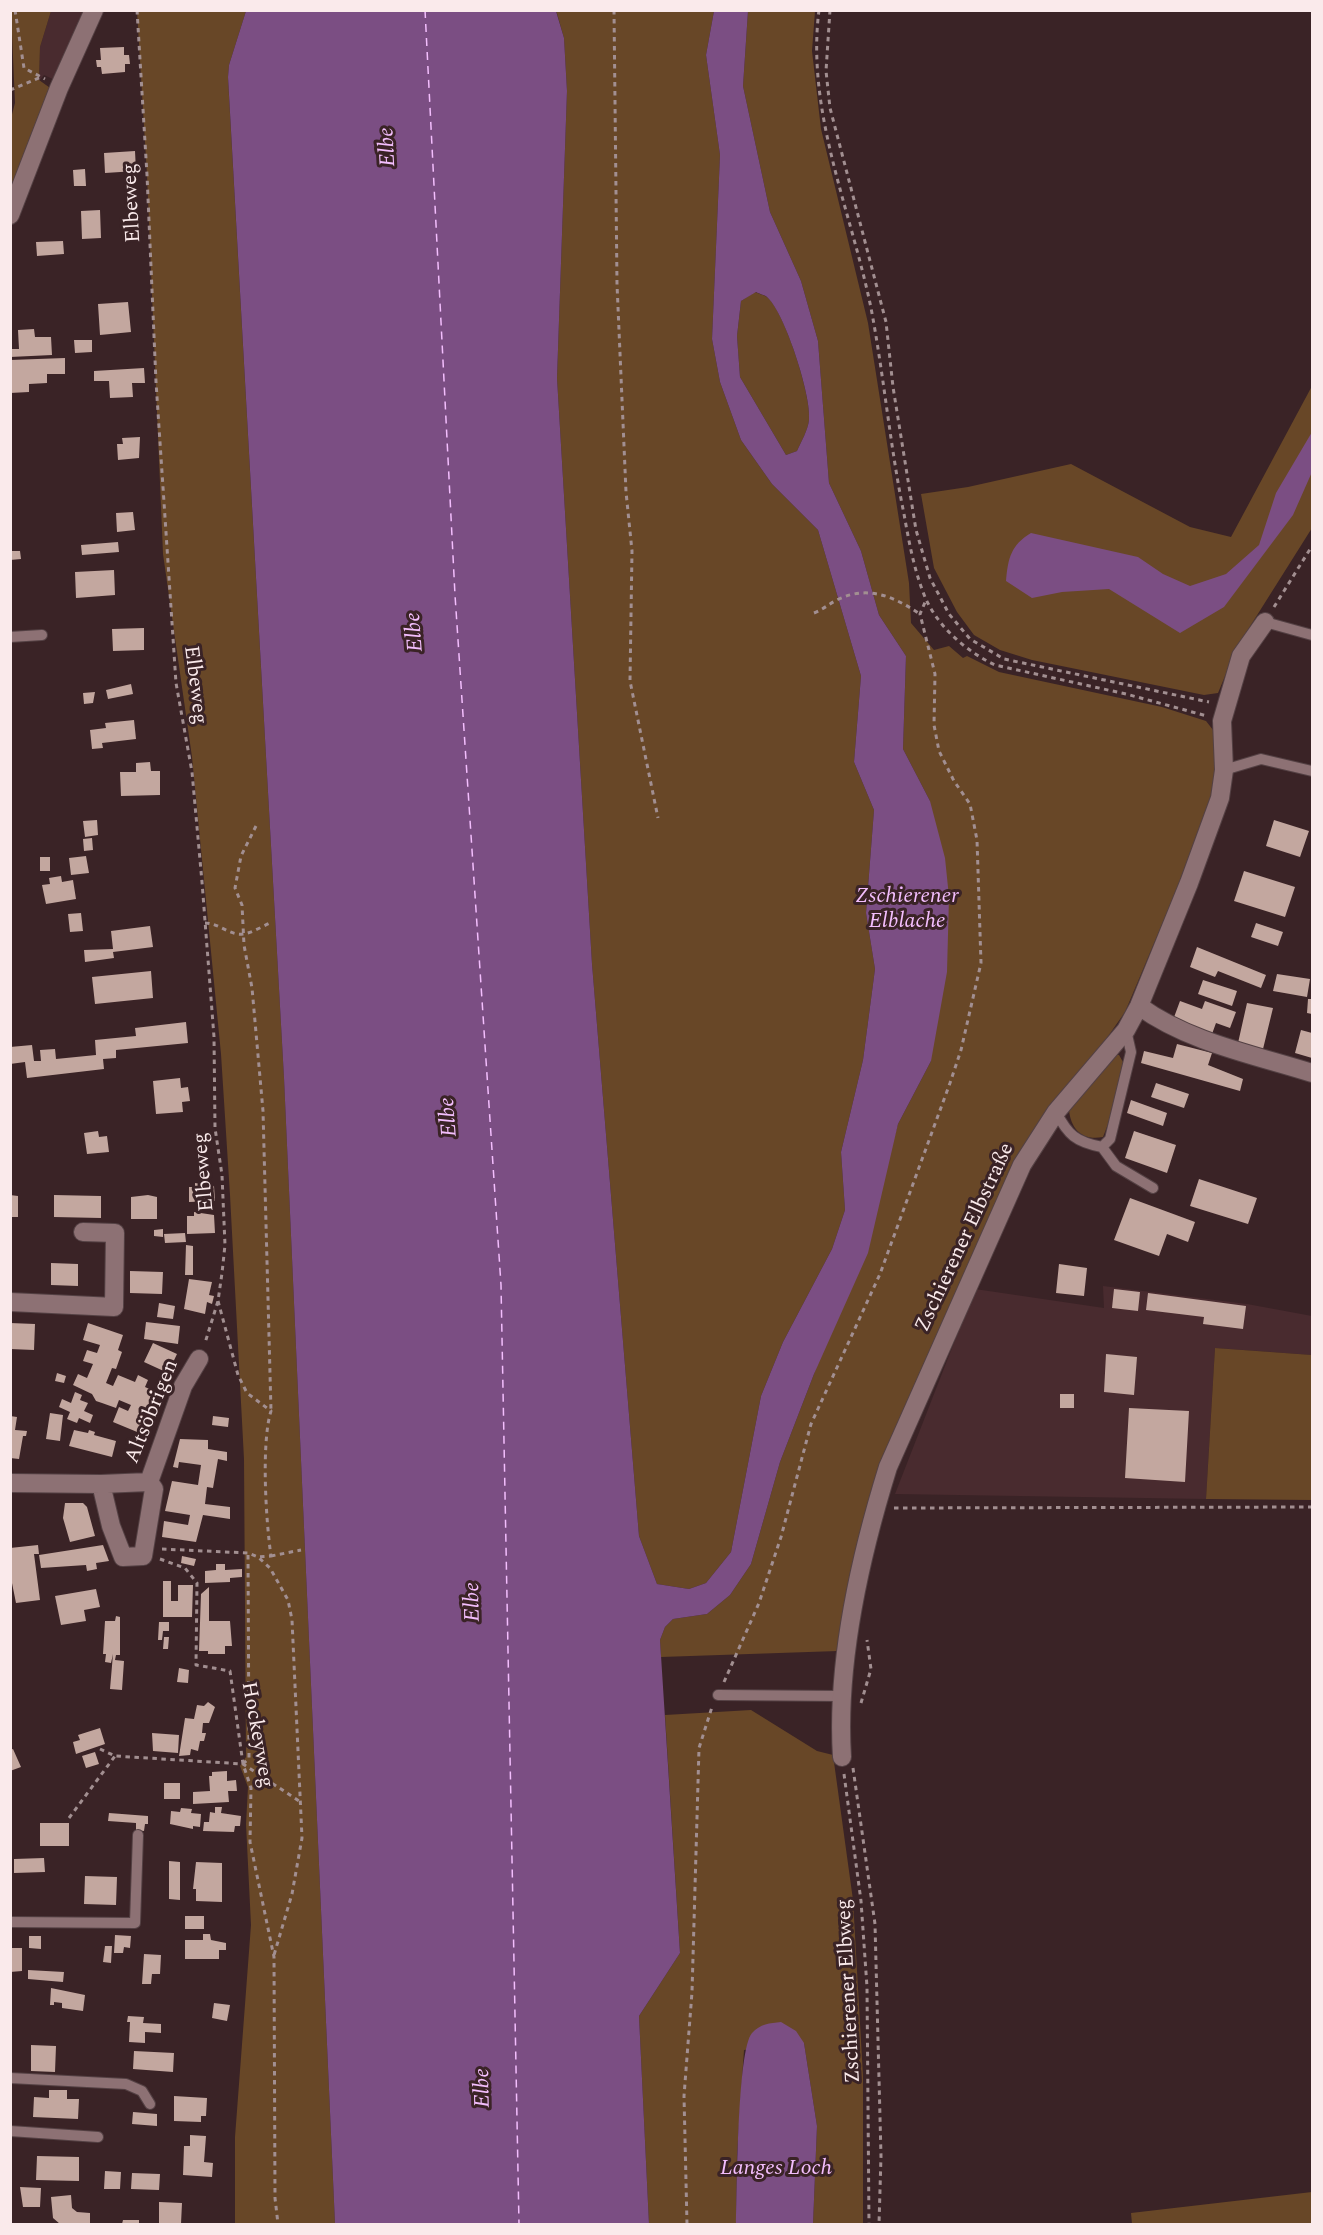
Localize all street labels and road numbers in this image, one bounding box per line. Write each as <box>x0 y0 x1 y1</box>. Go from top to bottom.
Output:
street label: Elbeweg <box>118 163 148 243</box>
street label: Elbeweg <box>177 644 211 726</box>
street label: Elbeweg <box>189 1131 221 1213</box>
street label: Zschierener Elbstraße <box>911 1140 1021 1336</box>
street label: Altsöbrigen <box>121 1356 185 1468</box>
street label: Hockeyweg <box>234 1680 278 1790</box>
street label: Zschierener Elbweg <box>833 1898 867 2084</box>

